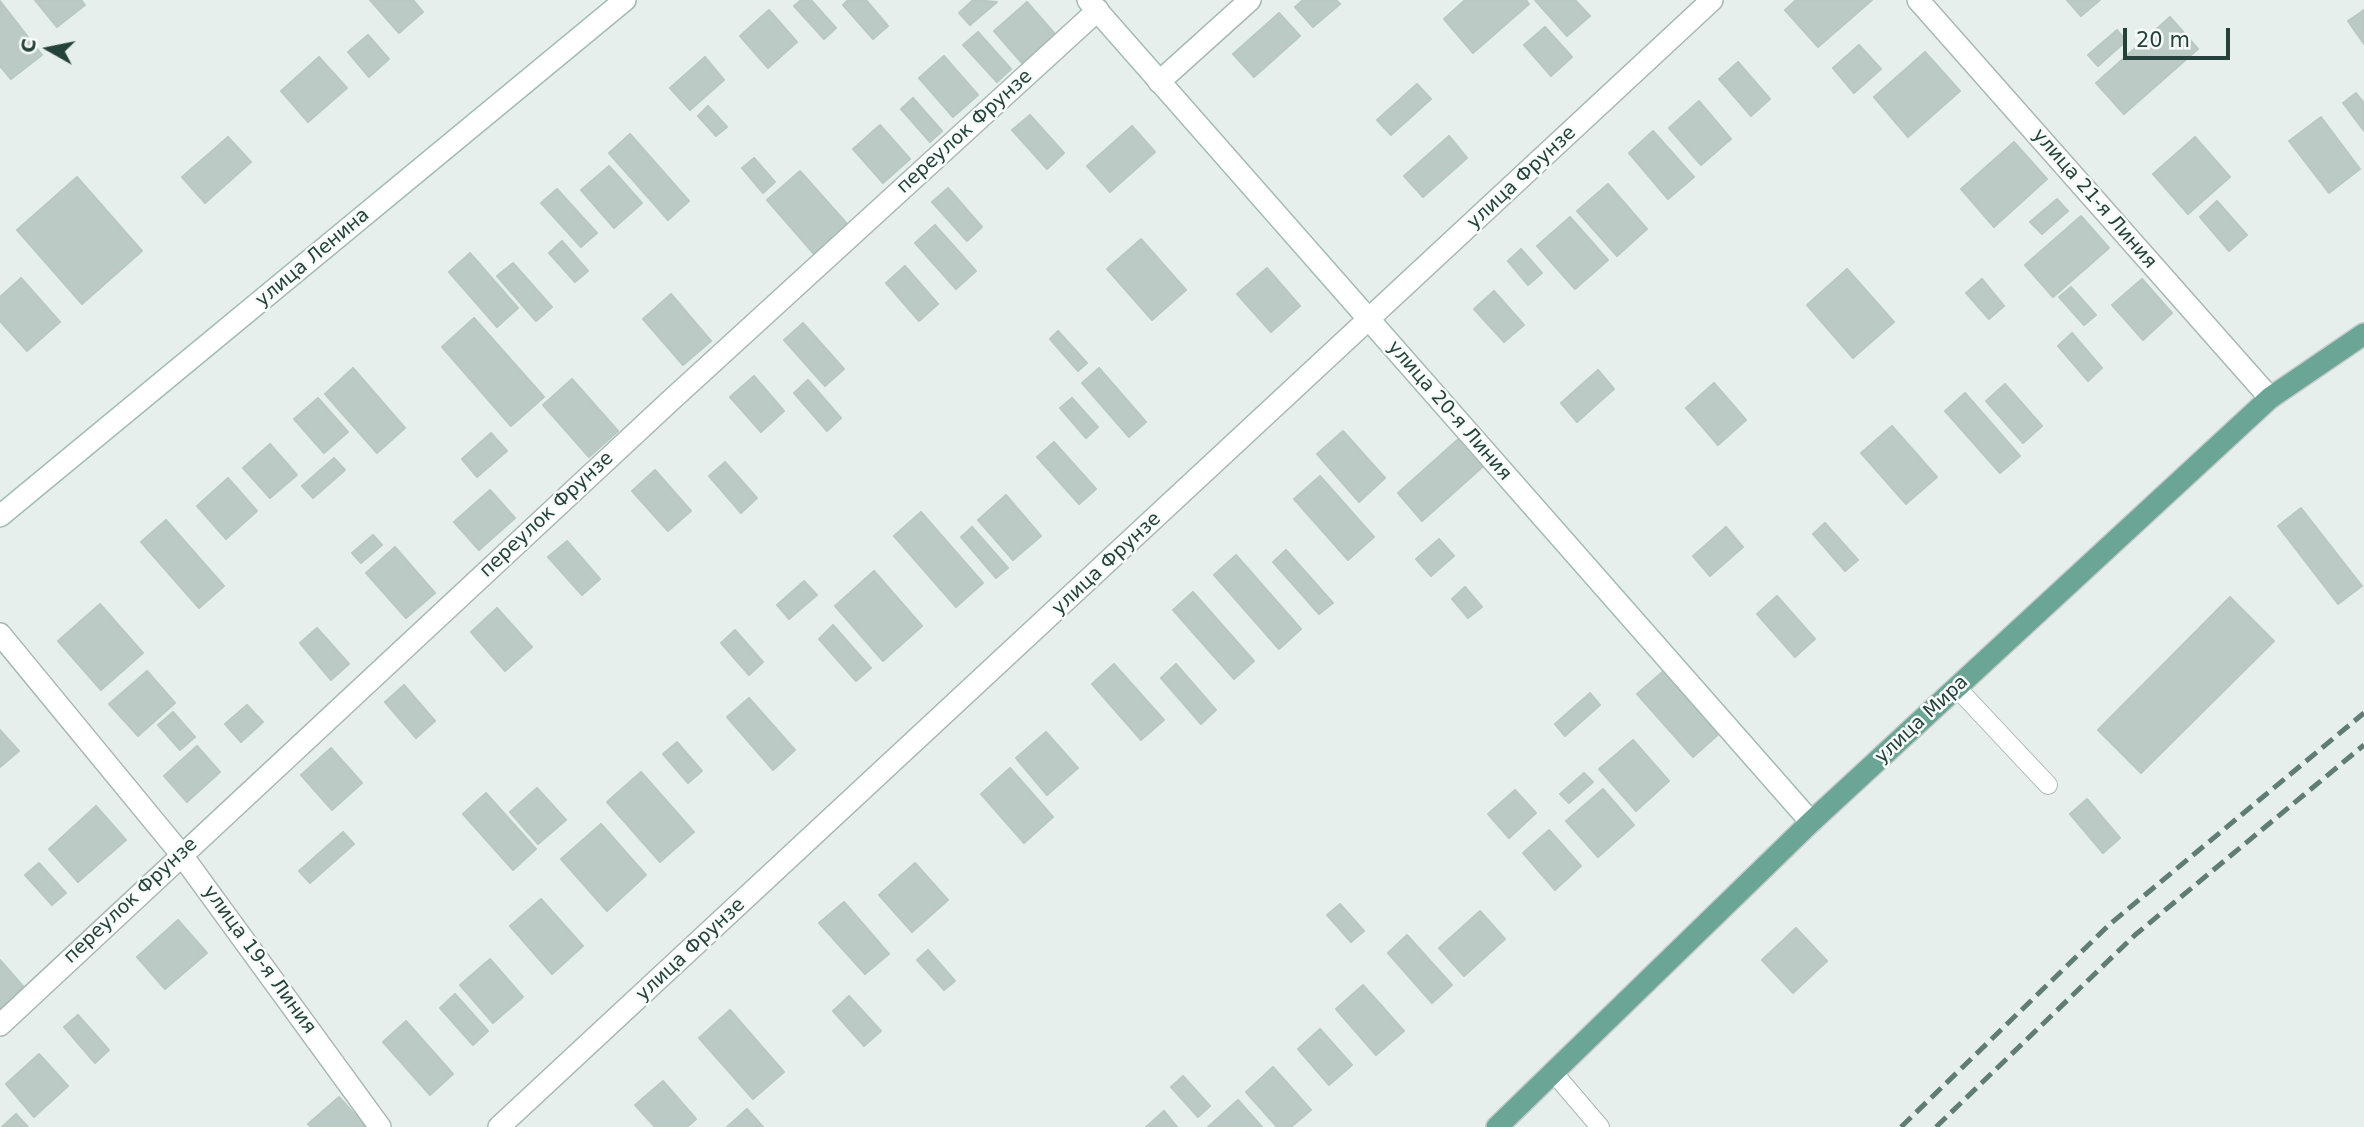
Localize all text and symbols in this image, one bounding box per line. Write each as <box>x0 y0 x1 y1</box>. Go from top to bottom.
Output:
north arrow <box>14 14 84 84</box>
scale bar <box>2126 14 2233 58</box>
text: 20 m <box>2136 28 2190 52</box>
text: С <box>16 37 40 54</box>
street label: переулок Фрунзе <box>893 65 1037 199</box>
street label: улица Фрунзе <box>1463 122 1581 234</box>
street label: улица 21-я Линия <box>2027 124 2161 274</box>
street label: улица Ленина <box>252 204 374 312</box>
street label: улица 20-я Линия <box>1382 336 1516 486</box>
street label: переулок Фрунзе <box>476 447 618 583</box>
street label: улица Фрунзе <box>1048 508 1166 620</box>
street label: улица Мира <box>1871 671 1973 769</box>
street label: переулок Фрунзе <box>60 833 202 969</box>
street label: улица 19-я Линия <box>198 881 320 1039</box>
street label: улица Фрунзе <box>632 894 750 1006</box>

